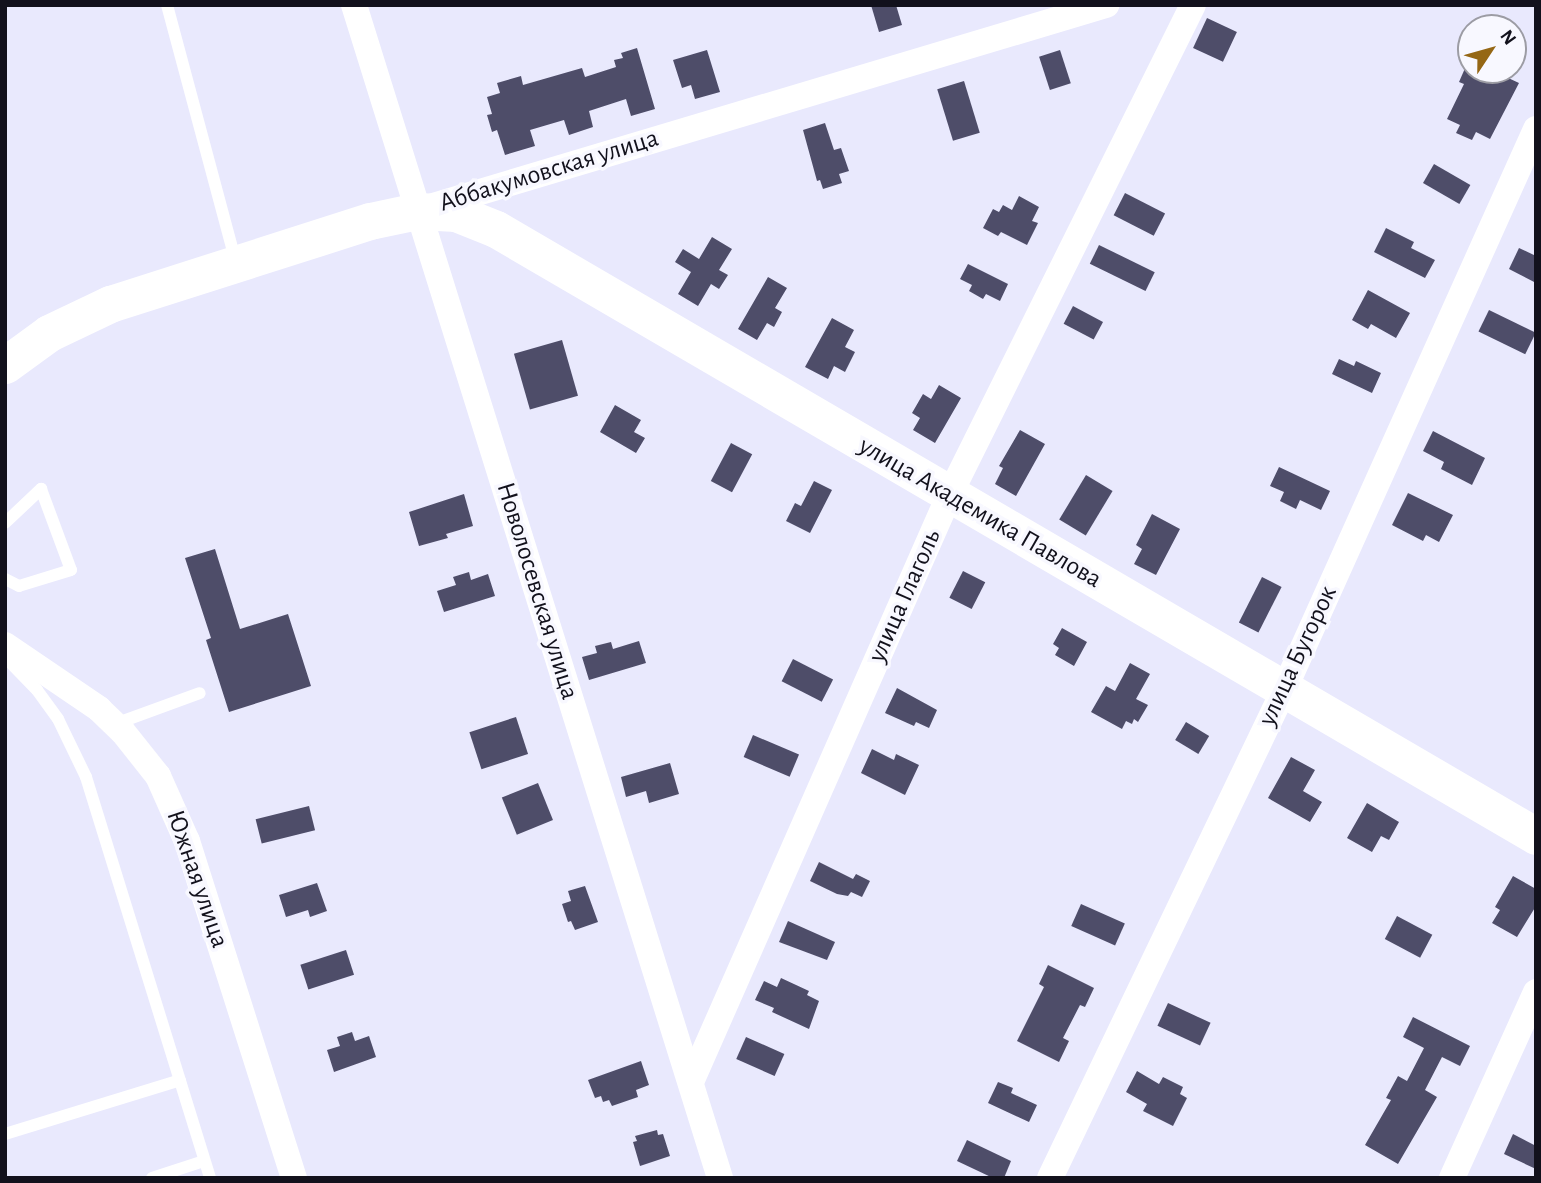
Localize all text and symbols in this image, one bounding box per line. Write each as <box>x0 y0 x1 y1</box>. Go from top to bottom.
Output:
north arrow <box>1457 14 1527 84</box>
text: N <box>1496 27 1519 48</box>
street label: Аббакумовская улица <box>436 123 662 219</box>
street label: улица Академика Павлова <box>853 431 1107 595</box>
street label: Новолосевская улица <box>489 479 585 703</box>
street label: улица Глаголь <box>862 525 948 667</box>
street label: улица Бугорок <box>1252 581 1344 731</box>
street label: Южная улица <box>159 806 235 952</box>

